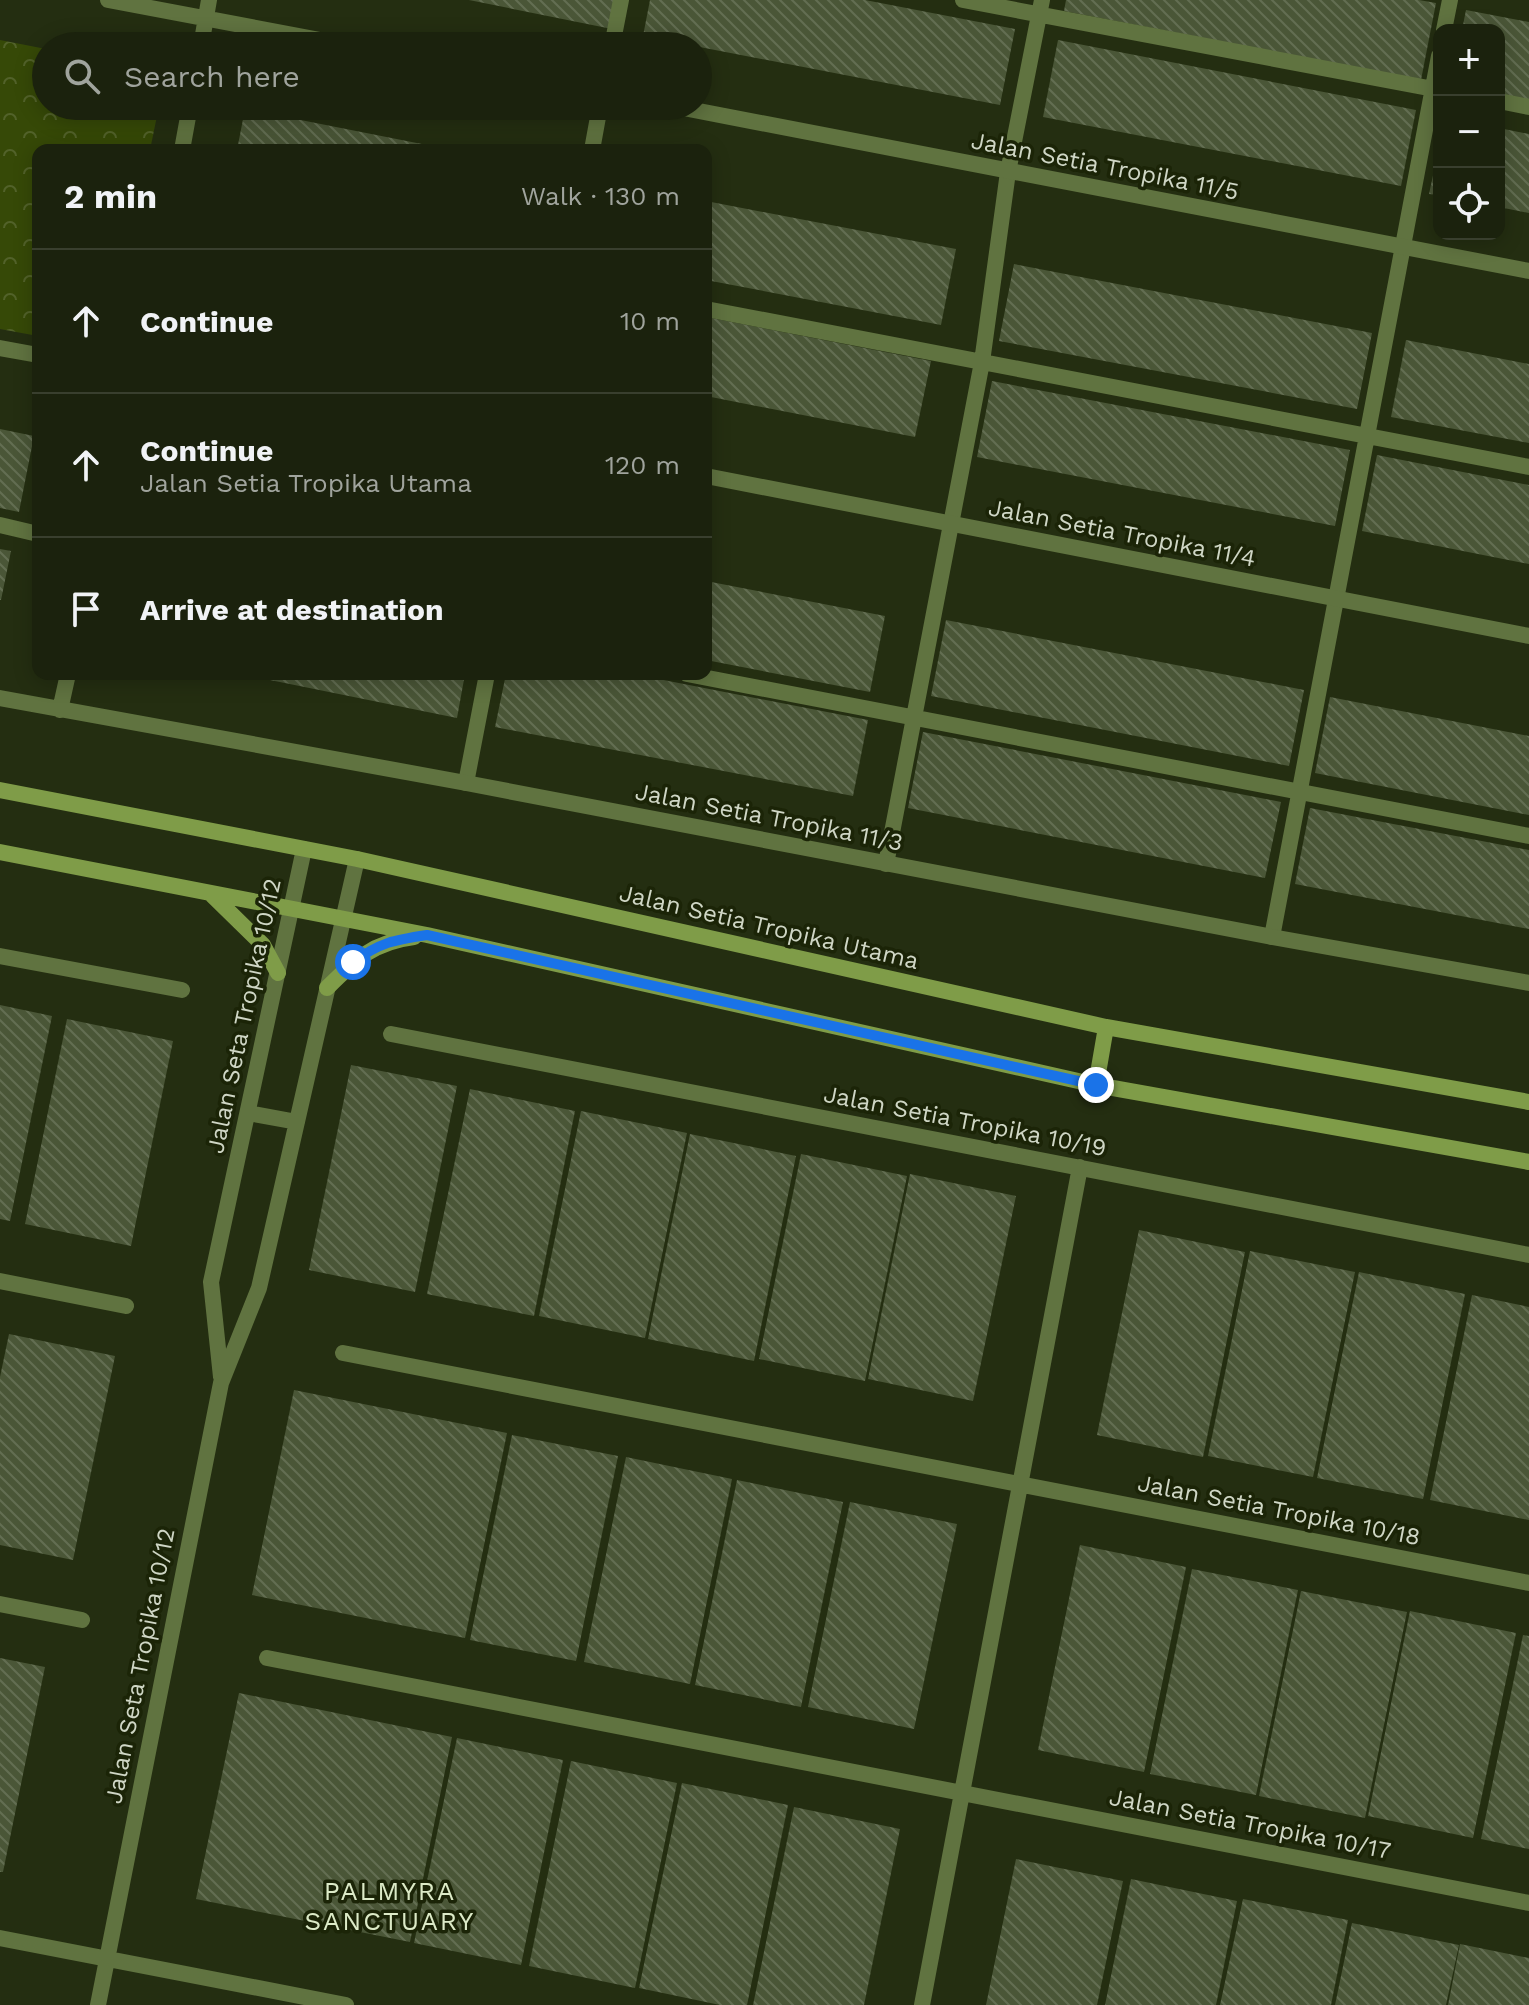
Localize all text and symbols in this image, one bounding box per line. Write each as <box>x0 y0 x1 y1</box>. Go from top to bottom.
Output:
map controls <box>1433 24 1505 240</box>
button: + <box>1433 24 1505 96</box>
search box <box>32 32 712 120</box>
icon: search <box>60 54 104 98</box>
text: Search here <box>124 59 300 94</box>
button: − <box>1433 96 1505 168</box>
street label: Jalan Setia Tropika 11/5 <box>969 126 1241 206</box>
button: locate <box>1433 168 1505 240</box>
text: 2 min <box>64 176 157 216</box>
text: Walk · 130 m <box>521 181 680 211</box>
icon: ahead <box>64 299 108 343</box>
text: Continue <box>140 304 273 339</box>
text: 10 m <box>620 306 680 336</box>
text: Continue <box>140 433 273 468</box>
icon: ahead <box>64 443 108 487</box>
text: 120 m <box>605 450 680 480</box>
text: Jalan Setia Tropika Utama <box>140 468 472 498</box>
street label: Jalan Setia Tropika 11/4 <box>986 493 1258 573</box>
icon: arrive <box>64 587 108 631</box>
text: Arrive at destination <box>140 592 444 627</box>
street label: Jalan Setia Tropika 11/3 <box>633 777 905 857</box>
street label: Jalan Seta Tropika 10/12 <box>201 876 287 1156</box>
street label: Jalan Setia Tropika Utama <box>617 879 921 975</box>
route start <box>335 944 371 980</box>
route end <box>1078 1067 1114 1103</box>
street label: Jalan Setia Tropika 10/19 <box>821 1080 1109 1162</box>
street label: Jalan Setia Tropika 10/18 <box>1135 1469 1423 1551</box>
street label: Jalan Seta Tropika 10/12 <box>100 1526 180 1806</box>
street label: Jalan Setia Tropika 10/17 <box>1107 1783 1393 1865</box>
district label: PALMYRA SANCTUARY <box>305 1876 475 1936</box>

